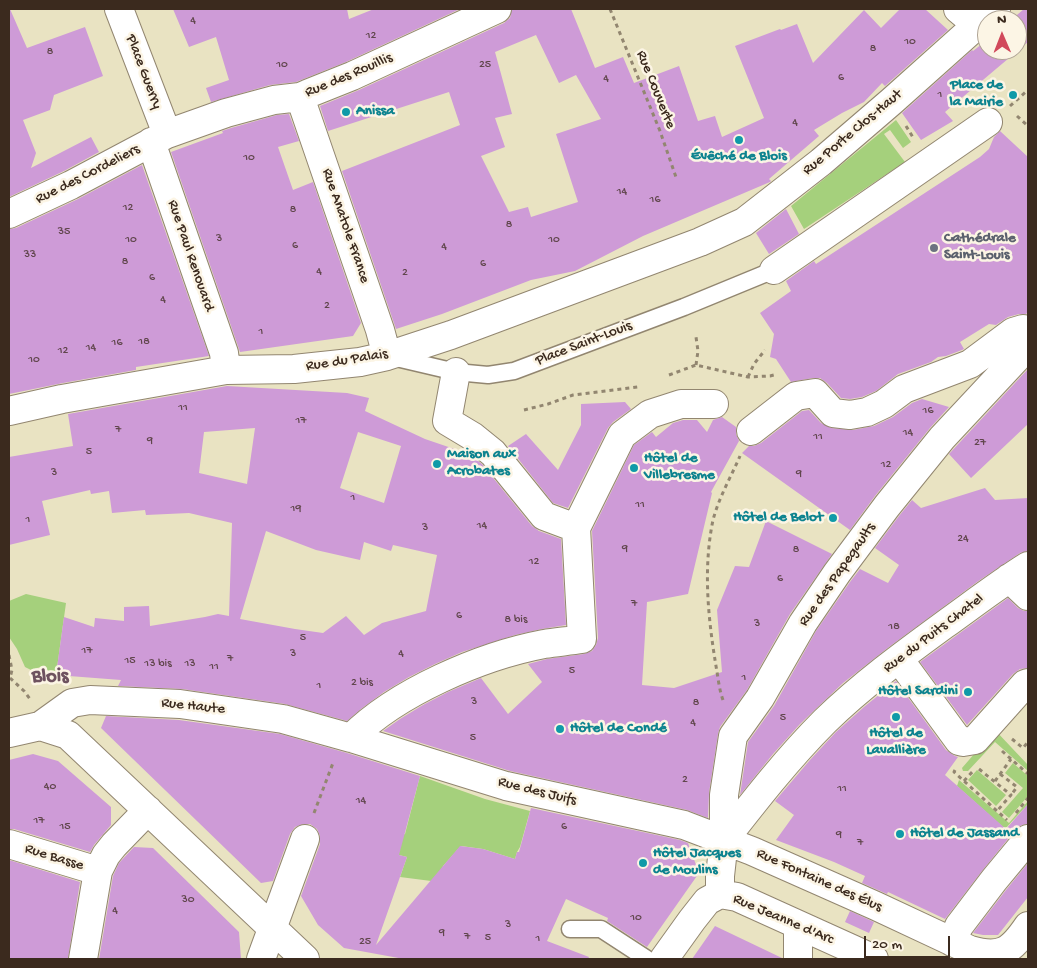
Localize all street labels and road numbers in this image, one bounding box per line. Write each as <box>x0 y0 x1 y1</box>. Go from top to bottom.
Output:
street label: Place Guerry <box>121 32 165 112</box>
street label: Rue Couverte <box>631 48 679 132</box>
street label: Rue des Rouillis <box>303 50 395 102</box>
street label: Rue Porte Clos-Haut <box>800 86 906 180</box>
street label: Rue des Cordeliers <box>33 141 143 209</box>
street label: Rue Anatole France <box>317 166 373 286</box>
street label: Rue Paul Renouard <box>162 198 218 314</box>
street label: Place Saint-Louis <box>533 317 635 371</box>
street label: Rue du Palais <box>305 346 389 376</box>
street label: Rue des Papegaults <box>796 520 880 630</box>
street label: Rue du Puits Chatel <box>880 590 988 678</box>
street label: Rue Haute <box>160 695 226 719</box>
street label: Rue des Juifs <box>496 774 578 810</box>
street label: Rue Basse <box>22 840 86 876</box>
street label: Rue Fontaine des Élus <box>753 845 885 917</box>
street label: Rue Jeanne d'Arc <box>730 891 836 949</box>

